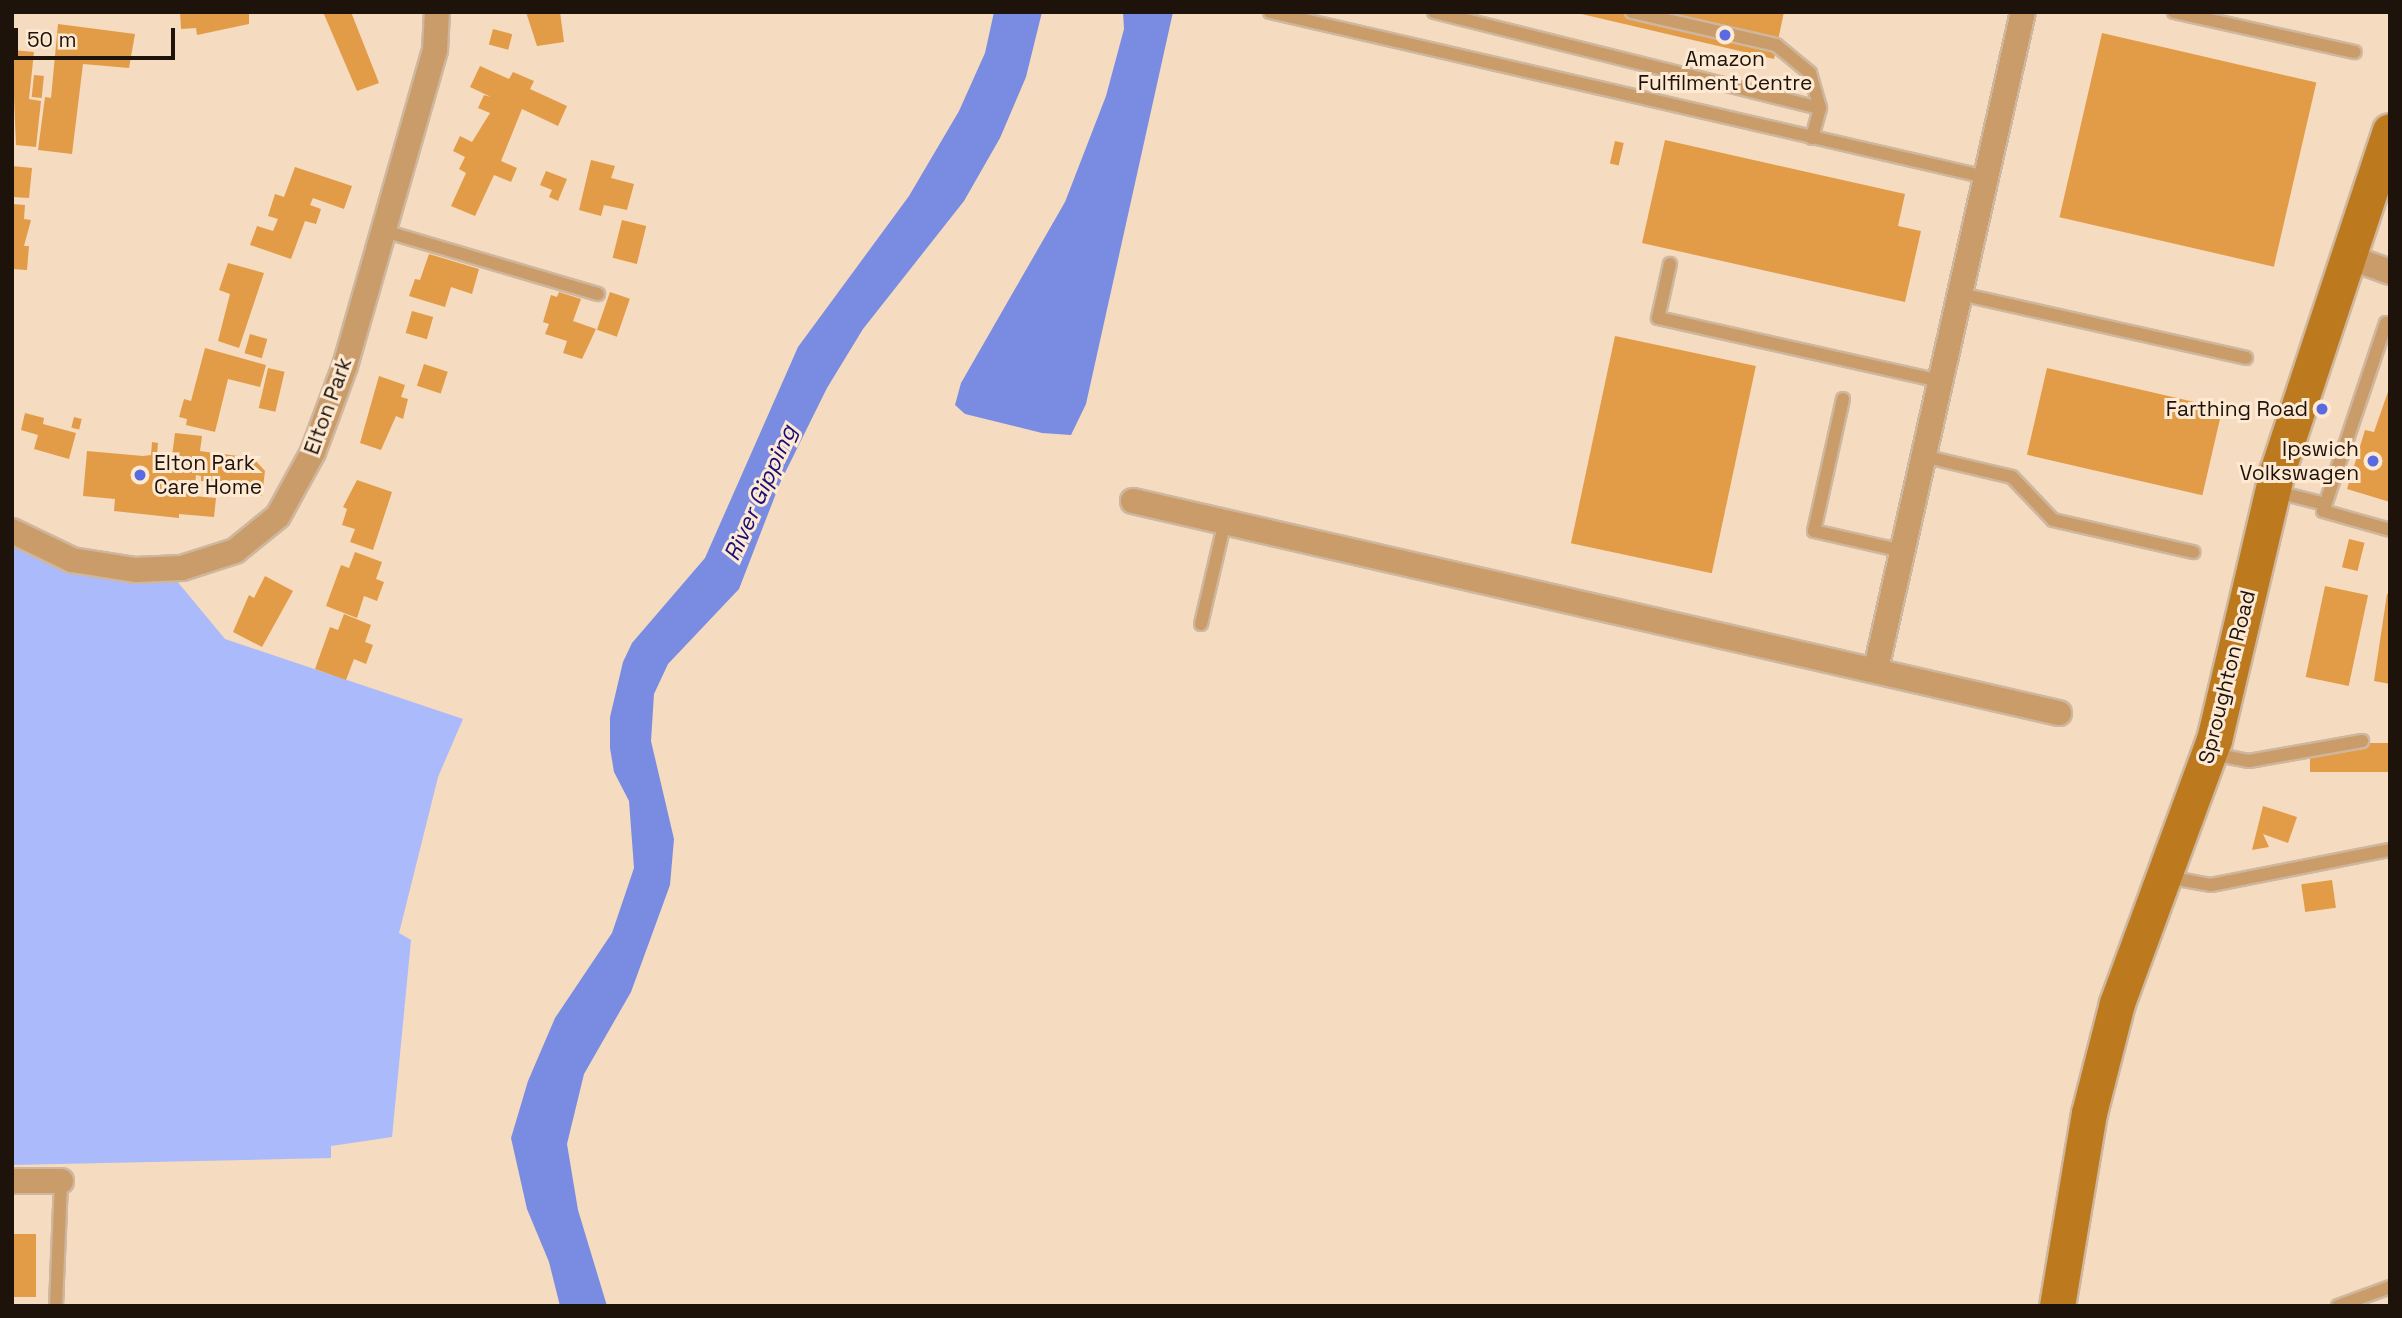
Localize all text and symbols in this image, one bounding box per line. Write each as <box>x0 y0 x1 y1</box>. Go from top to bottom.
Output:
scale bar <box>18 14 178 58</box>
text: 50 m <box>27 26 77 53</box>
marker: Amazon Fulfilment Centre <box>1717 27 1733 43</box>
place label: Amazon Fulfilment Centre <box>1638 46 1812 96</box>
street label: Elton Park <box>299 354 357 458</box>
place label: Farthing Road <box>2166 396 2308 422</box>
marker: Farthing Road <box>2314 401 2330 417</box>
water label: River Gipping <box>718 421 802 565</box>
place label: Ipswich Volkswagen <box>2240 436 2359 486</box>
place label: Elton Park Care Home <box>154 450 262 500</box>
marker: Ipswich Volkswagen <box>2365 453 2381 469</box>
marker: Elton Park Care Home <box>132 467 148 483</box>
street label: Sproughton Road <box>2193 588 2261 766</box>

